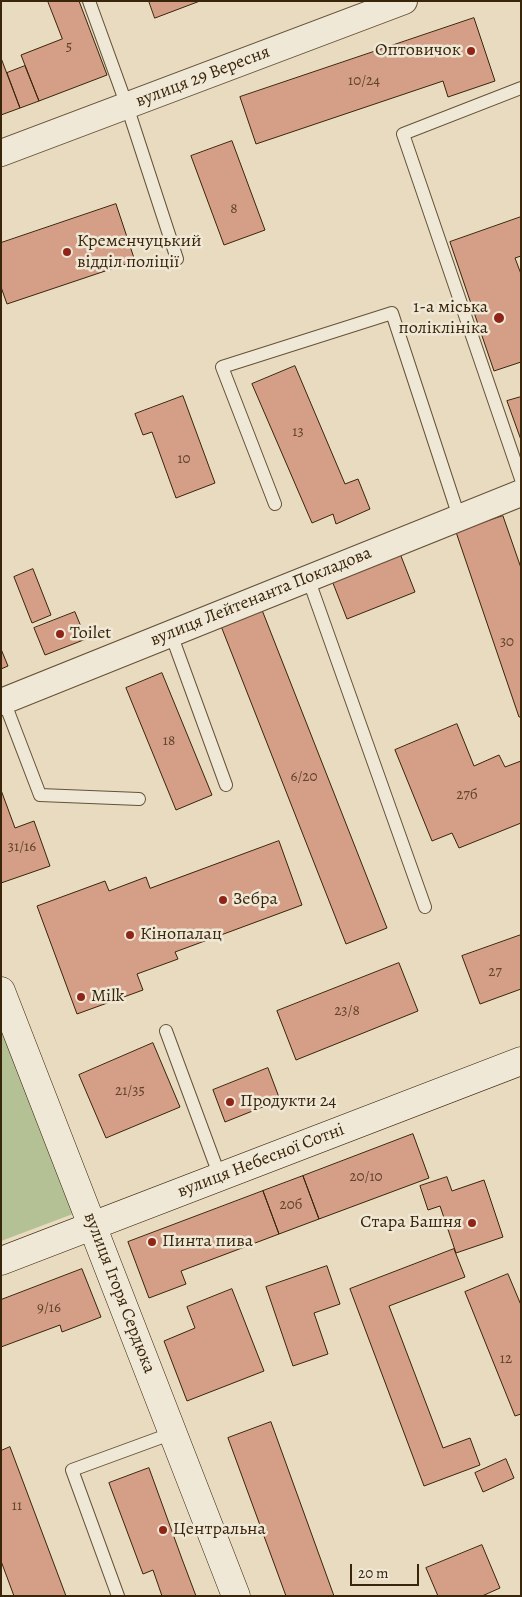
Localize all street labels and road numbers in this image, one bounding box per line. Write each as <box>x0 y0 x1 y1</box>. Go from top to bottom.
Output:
street label: вулиця 29 Вересня <box>133 41 273 113</box>
street label: вулиця Лейтенанта Покладова <box>147 543 375 651</box>
street label: вулиця Небесної Сотні <box>174 1119 348 1203</box>
street label: вулиця Ігоря Сердюка <box>78 1209 160 1377</box>

